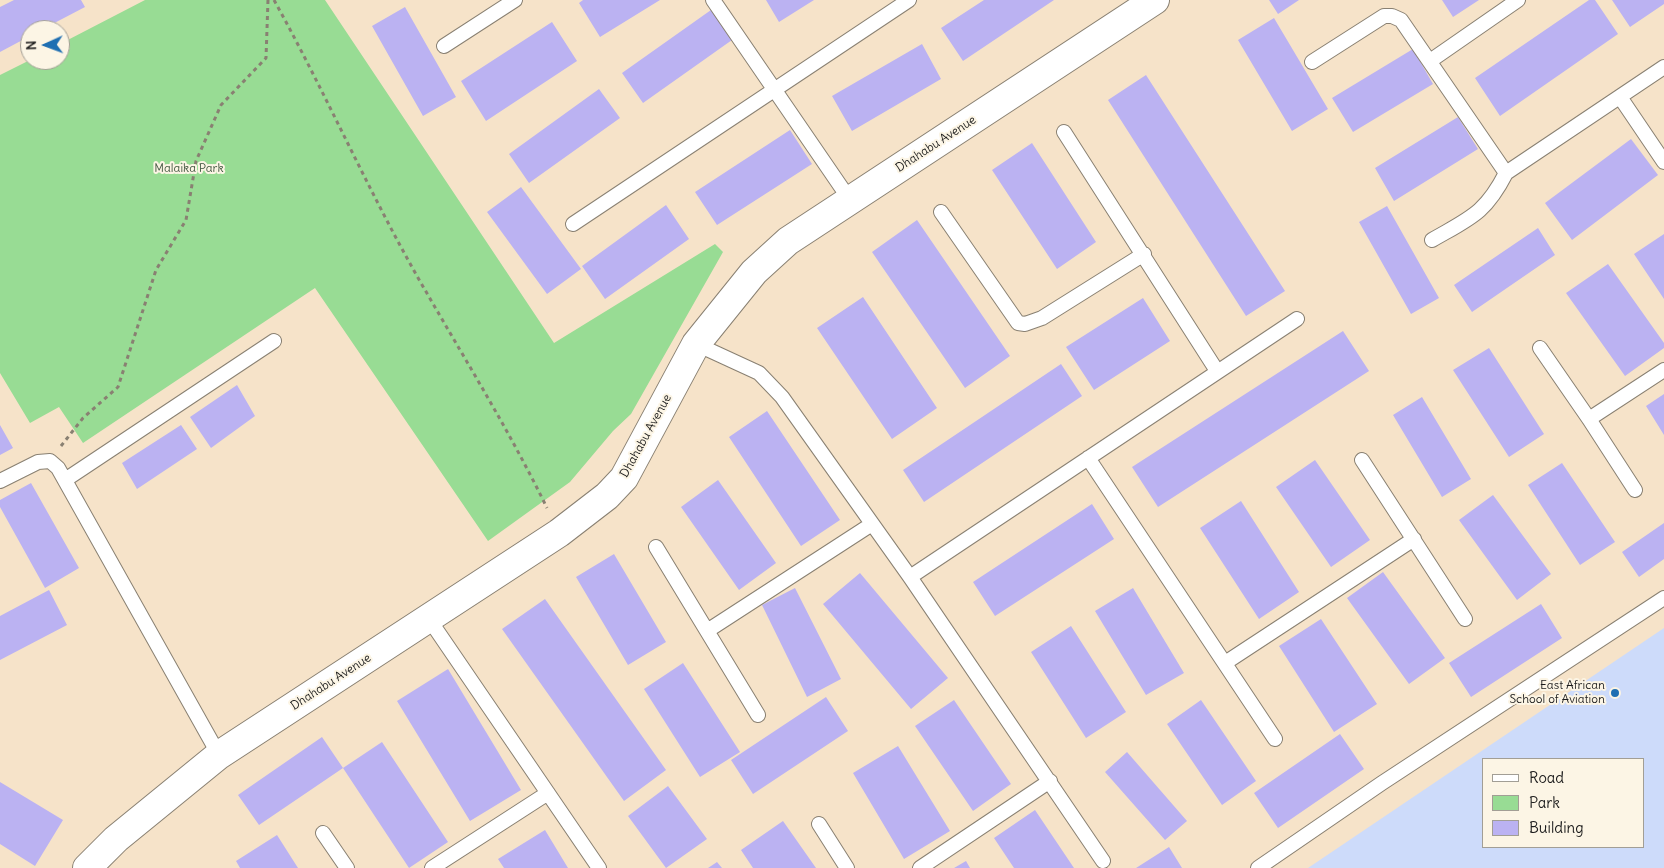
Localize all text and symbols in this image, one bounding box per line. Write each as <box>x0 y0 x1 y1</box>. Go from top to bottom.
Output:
north arrow <box>20 20 70 70</box>
text: N <box>22 40 40 51</box>
street label: Dhahabu Avenue <box>893 113 979 175</box>
park label: Malaika Park <box>154 162 224 176</box>
street label: Dhahabu Avenue <box>617 392 675 480</box>
street label: Dhahabu Avenue <box>288 651 374 713</box>
place label: East African School of Aviation <box>1509 679 1605 707</box>
marker: East African School of Aviation <box>1609 687 1621 699</box>
legend <box>1482 758 1644 848</box>
text: Road <box>1529 768 1564 787</box>
text: Park <box>1529 793 1560 812</box>
text: Building <box>1529 818 1584 837</box>

